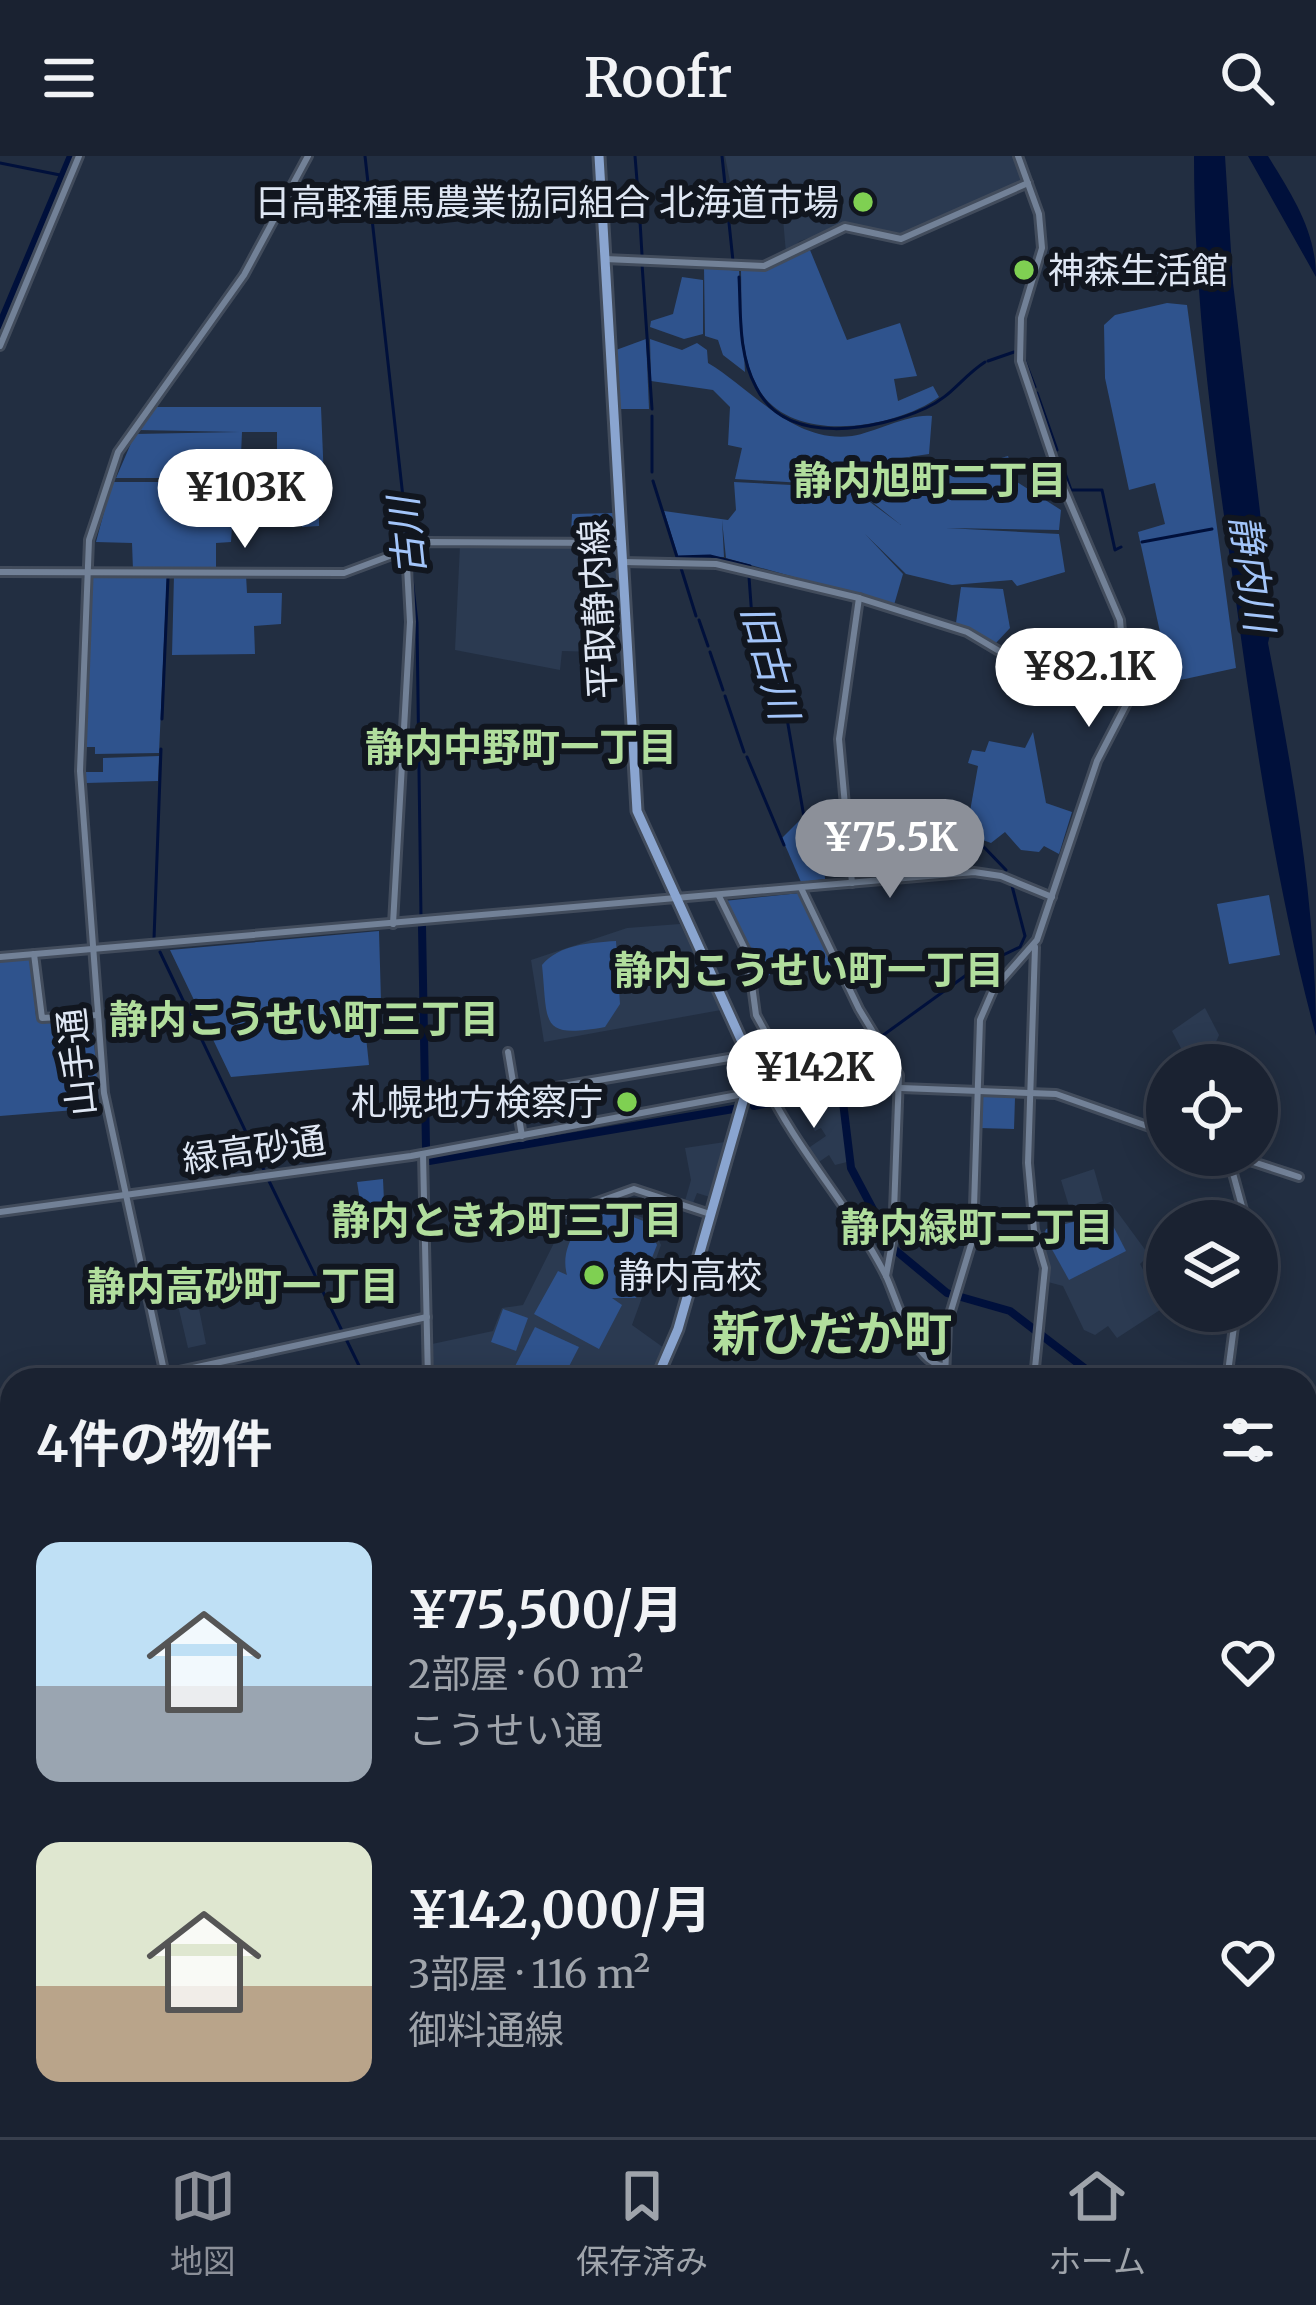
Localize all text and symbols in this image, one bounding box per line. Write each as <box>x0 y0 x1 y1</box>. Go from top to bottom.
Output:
text: Roofr <box>584 44 732 112</box>
icon: menu <box>36 45 102 111</box>
icon: search <box>1214 45 1280 111</box>
place label: 日高軽種馬農業協同組合 北海道市場 <box>254 180 839 225</box>
marker: 日高軽種馬農業協同組合 北海道市場 <box>850 189 876 215</box>
place label: 神森生活館 <box>1048 248 1228 293</box>
marker: 神森生活館 <box>1011 257 1037 283</box>
pin: ¥103K <box>161 449 329 551</box>
district label: 静内旭町二丁目 <box>793 456 1067 505</box>
text: ¥103K <box>185 463 305 512</box>
water label: 古川 <box>378 491 435 577</box>
water label: 静内川 <box>1220 512 1285 638</box>
street label: 平取静内線 <box>571 518 625 700</box>
water label: 旧古川 <box>731 599 810 729</box>
pin: ¥82.1K <box>991 628 1187 730</box>
text: ¥82.1K <box>1022 642 1156 691</box>
district label: 静内中野町一丁目 <box>365 723 677 772</box>
pin: ¥75.5K <box>792 799 988 901</box>
text: ¥75.5K <box>822 813 958 862</box>
district label: 静内こうせい町一丁目 <box>614 946 1004 995</box>
district label: 静内こうせい町三丁目 <box>109 995 499 1044</box>
street label: 山手通 <box>49 1006 105 1118</box>
pin: ¥142K <box>730 1029 898 1131</box>
text: ¥142K <box>754 1043 874 1092</box>
map controls <box>1146 1044 1278 1332</box>
button: locate <box>1146 1044 1278 1176</box>
place label: 札幌地方検察庁 <box>351 1080 603 1125</box>
marker: 札幌地方検察庁 <box>614 1089 640 1115</box>
street label: 緑高砂通 <box>180 1118 328 1182</box>
district label: 静内ときわ町三丁目 <box>331 1196 683 1245</box>
button: layers <box>1146 1200 1278 1332</box>
district label: 静内緑町二丁目 <box>840 1203 1114 1252</box>
place label: 静内高校 <box>618 1253 762 1298</box>
district label: 静内高砂町一丁目 <box>87 1262 399 1311</box>
marker: 静内高校 <box>581 1262 607 1288</box>
district label: 新ひだか町 <box>712 1304 952 1364</box>
icon: filters <box>1215 1407 1281 1473</box>
text: 4件の物件 <box>36 1412 272 1476</box>
text: ¥75,500/月 <box>408 1578 684 1642</box>
icon: home <box>132 1590 276 1734</box>
icon: heart <box>1215 1629 1281 1695</box>
text: 2部屋 · 60 m² <box>408 1650 643 1699</box>
text: こうせい通 <box>408 1706 603 1755</box>
text: ¥142,000/月 <box>408 1878 712 1942</box>
icon: home <box>132 1890 276 2034</box>
icon: heart <box>1215 1929 1281 1995</box>
text: 3部屋 · 116 m² <box>408 1950 650 1999</box>
text: 御料通線 <box>408 2006 564 2055</box>
tab: 地図 <box>170 2163 236 2283</box>
tab: 保存済み <box>576 2163 708 2283</box>
tab: ホーム <box>1048 2163 1146 2283</box>

